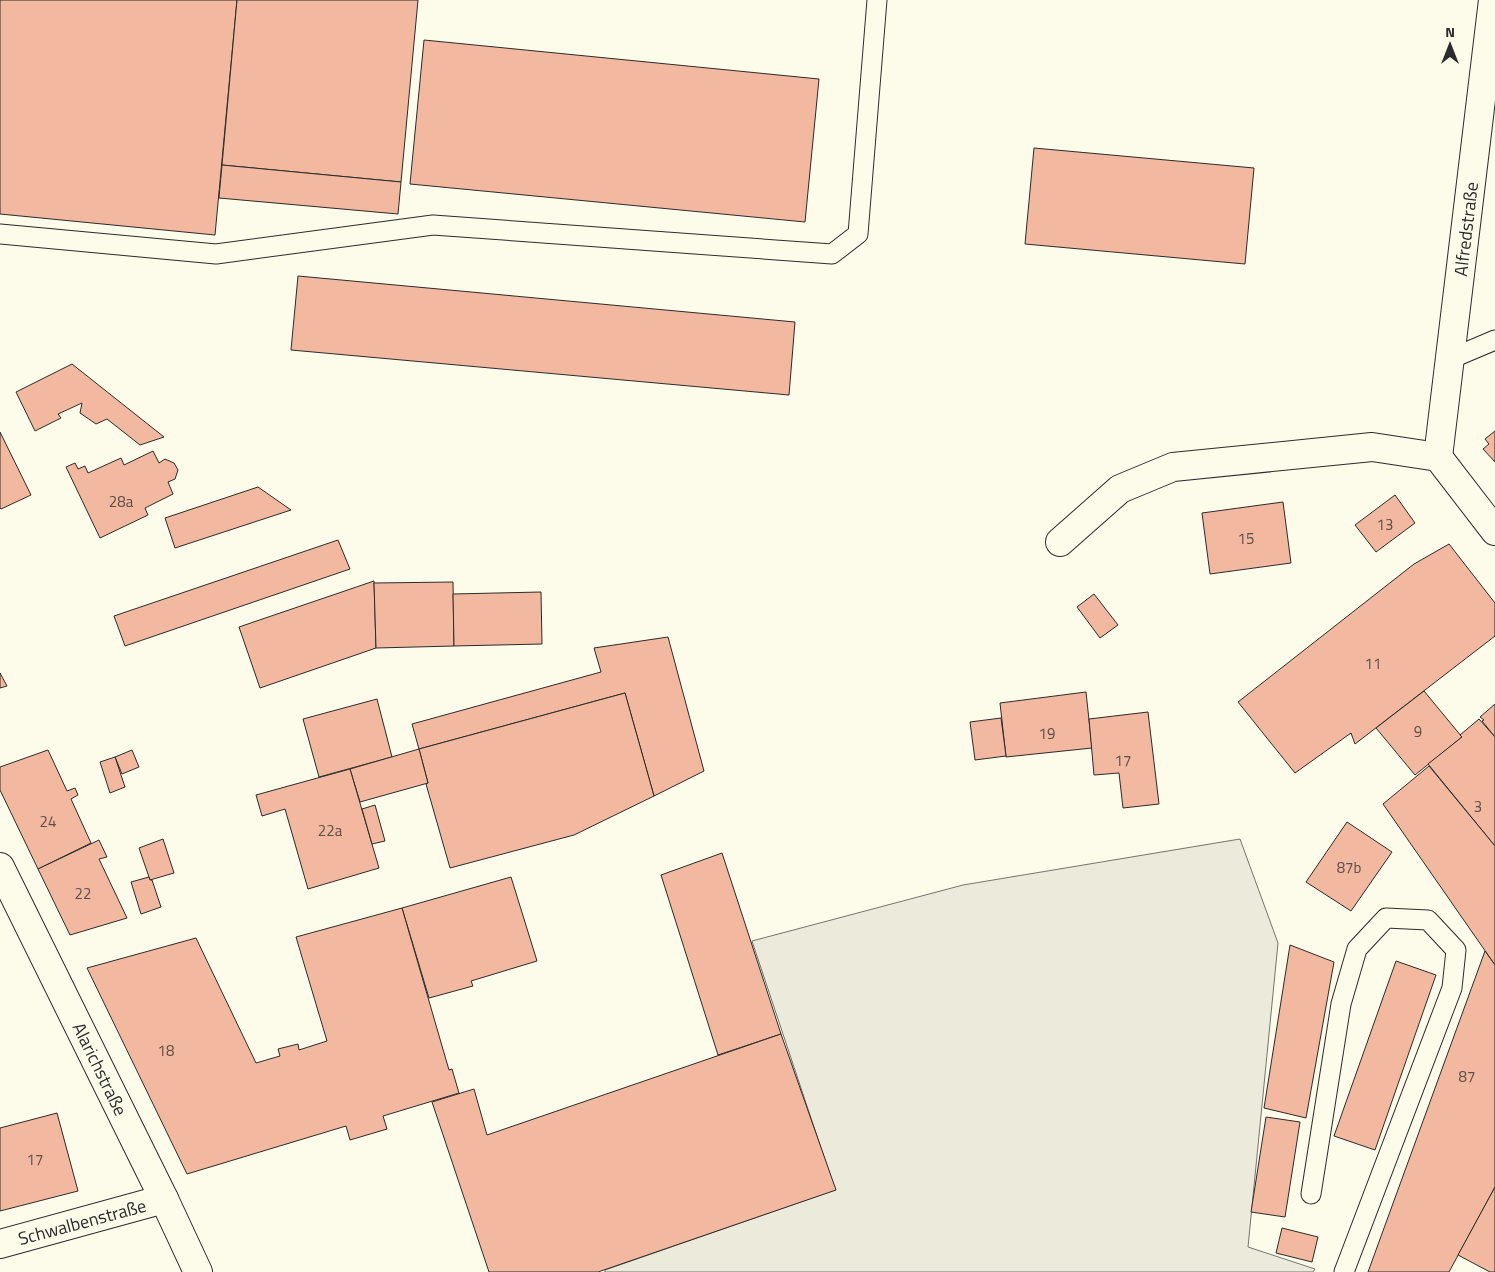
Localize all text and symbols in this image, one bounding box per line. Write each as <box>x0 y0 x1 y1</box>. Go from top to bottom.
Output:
north arrow <box>1425 20 1475 70</box>
text: N <box>1445 21 1455 42</box>
street label: Alfredstraße <box>1447 180 1485 278</box>
house number: 28a <box>109 490 134 513</box>
house number: 13 <box>1377 513 1393 536</box>
house number: 15 <box>1238 527 1254 550</box>
house number: 11 <box>1365 652 1381 675</box>
house number: 9 <box>1414 720 1422 743</box>
house number: 19 <box>1039 722 1055 745</box>
house number: 17 <box>1115 749 1131 772</box>
house number: 3 <box>1474 795 1482 818</box>
house number: 24 <box>40 810 56 833</box>
house number: 22a <box>318 819 343 842</box>
house number: 87b <box>1337 856 1361 879</box>
house number: 22 <box>75 882 91 905</box>
street label: Alarichstraße <box>66 1018 134 1120</box>
house number: 18 <box>158 1039 174 1062</box>
house number: 87 <box>1459 1065 1475 1088</box>
house number: 17 <box>27 1148 43 1171</box>
street label: Schwalbenstraße <box>15 1192 149 1252</box>

